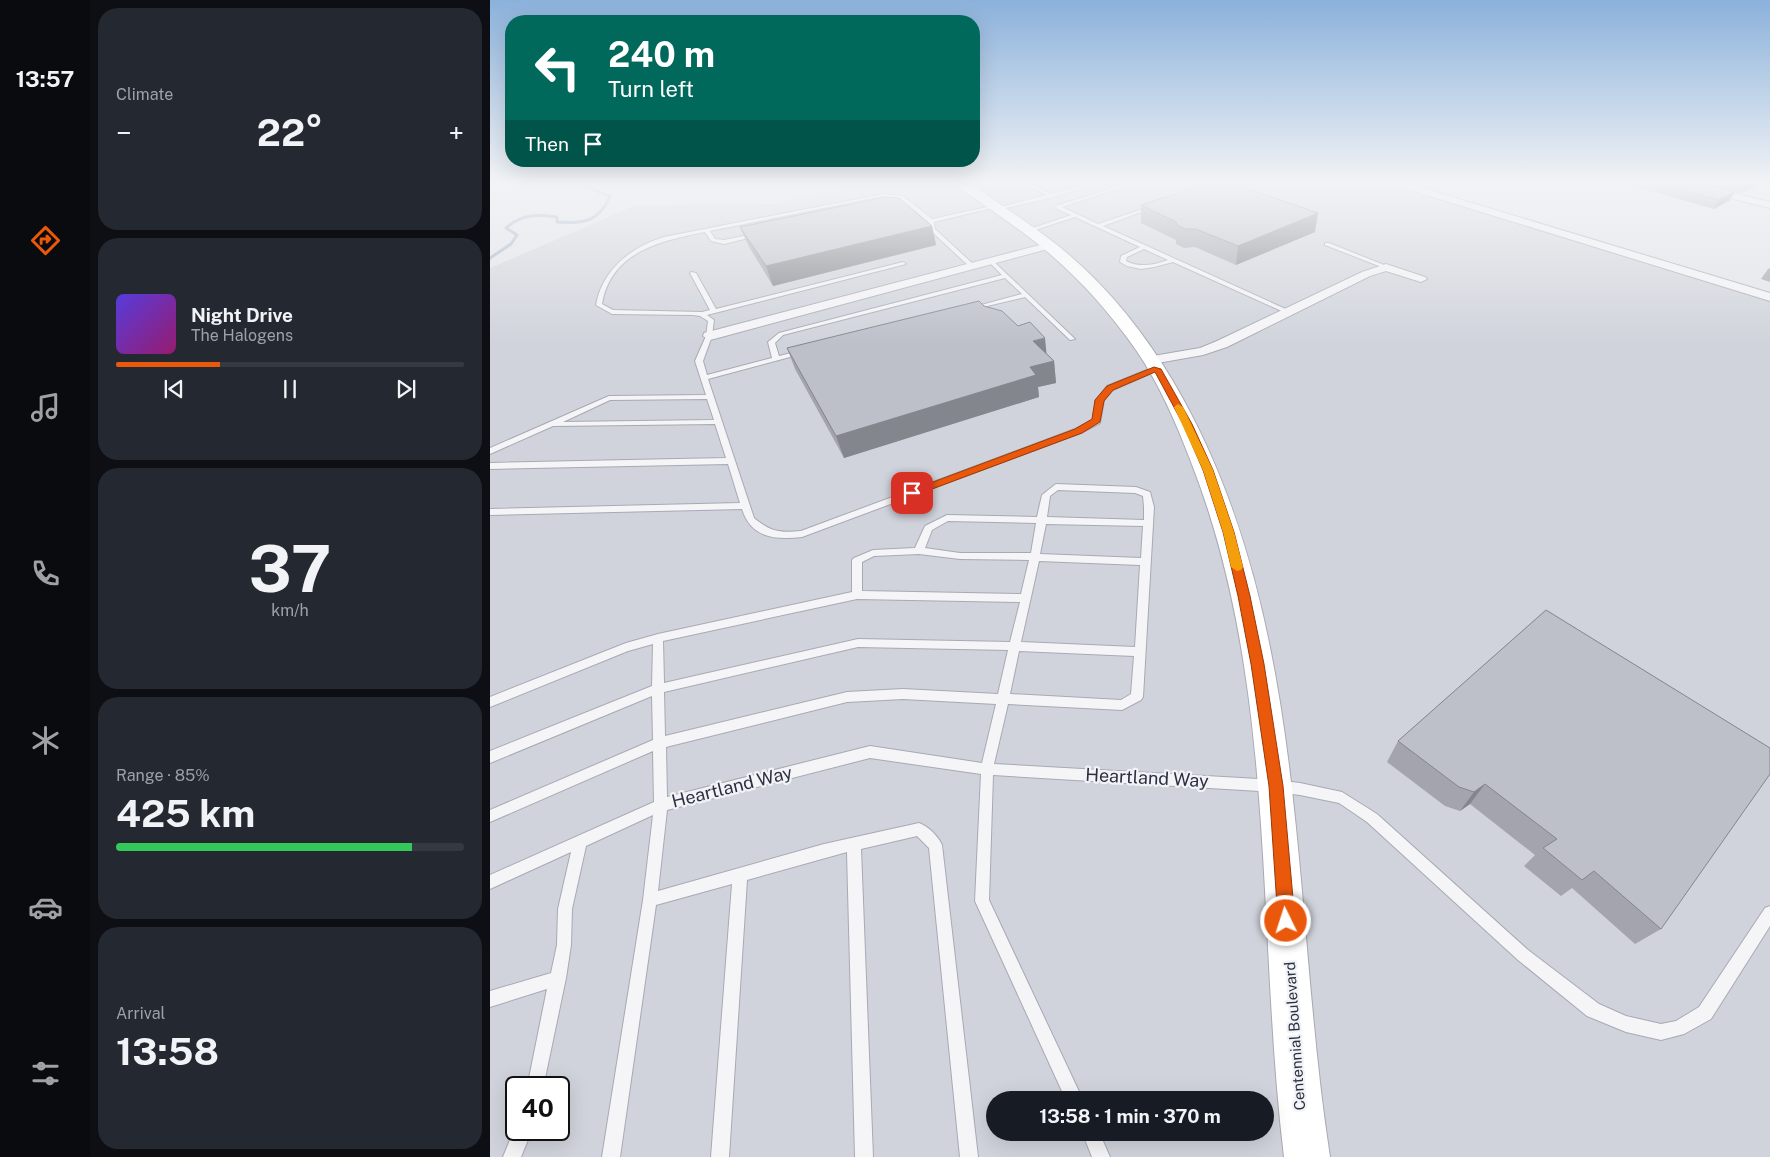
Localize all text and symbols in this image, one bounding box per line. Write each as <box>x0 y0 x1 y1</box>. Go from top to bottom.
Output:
text: 240 m <box>608 34 715 75</box>
icon: left <box>525 35 590 100</box>
text: 13:57 <box>16 66 74 92</box>
text: Turn left <box>608 76 694 102</box>
text: Climate <box>116 85 173 104</box>
text: 22° <box>257 110 323 155</box>
text: − <box>116 116 132 149</box>
text: + <box>448 116 464 149</box>
icon: arrive <box>579 130 607 158</box>
text: Then <box>525 133 569 155</box>
icon: directions <box>28 223 63 258</box>
text: Night Drive <box>191 304 293 326</box>
text: The Halogens <box>191 326 293 345</box>
icon: previous <box>160 375 188 403</box>
icon: pause <box>276 375 304 403</box>
icon: next <box>392 375 420 403</box>
icon: music <box>28 390 63 425</box>
pin <box>891 472 933 514</box>
icon: arrive <box>898 479 926 507</box>
text: 37 <box>249 530 331 607</box>
icon: phone <box>28 556 63 591</box>
text: km/h <box>271 601 309 620</box>
icon: climate <box>28 723 63 758</box>
street label: Heartland Way <box>669 761 795 812</box>
street label: Heartland Way <box>1085 764 1210 791</box>
text: Range · 85% <box>116 766 210 785</box>
text: 425 km <box>116 791 255 836</box>
icon: car <box>28 890 63 925</box>
position arrow <box>1259 894 1311 946</box>
street label: Centennial Boulevard <box>1281 961 1308 1111</box>
text: Arrival <box>116 1004 165 1023</box>
text: 13:58 <box>116 1029 219 1074</box>
icon: filters <box>28 1056 63 1091</box>
speed limit sign: 40 <box>505 1076 570 1141</box>
text: 13:58 · 1 min · 370 m <box>1039 1105 1221 1127</box>

